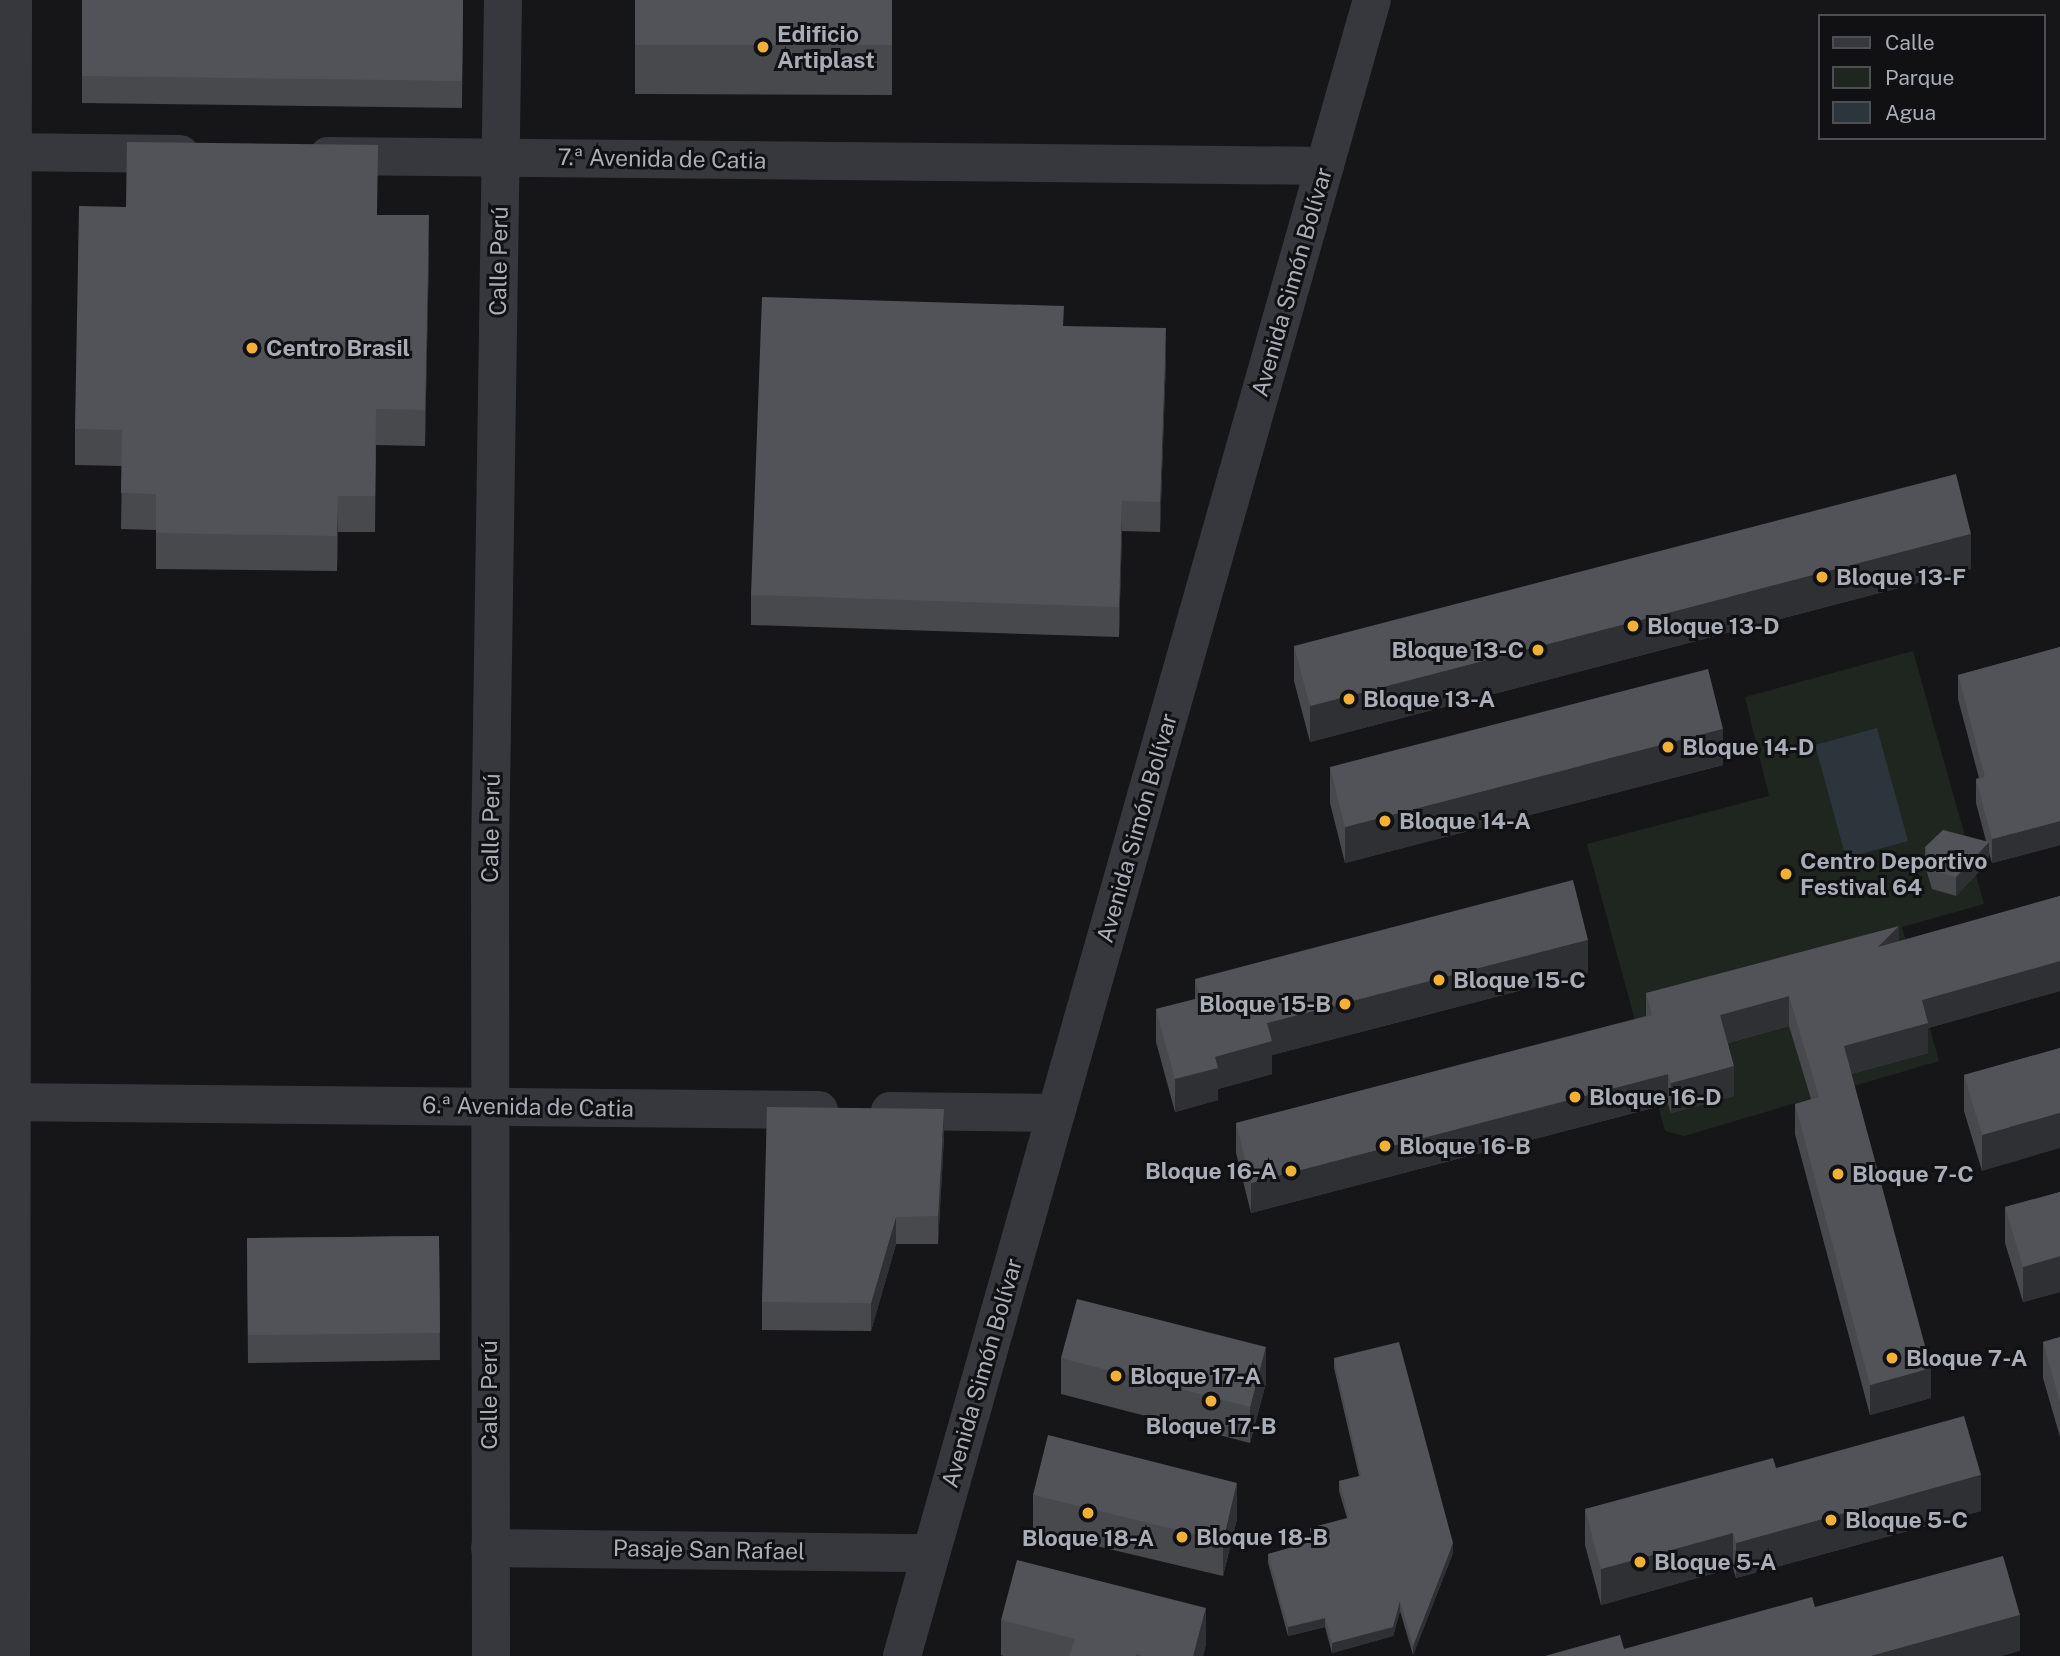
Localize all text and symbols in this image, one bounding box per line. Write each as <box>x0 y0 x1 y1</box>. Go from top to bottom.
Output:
legend <box>1818 14 2046 140</box>
place label: Edificio Artiplast <box>777 20 875 74</box>
text: Calle <box>1885 30 1935 55</box>
marker: Edificio Artiplast <box>755 39 771 55</box>
text: Parque <box>1885 65 1954 90</box>
text: Agua <box>1885 100 1936 125</box>
street label: 7.ª Avenida de Catia <box>557 143 767 175</box>
street label: Avenida Simón Bolívar <box>1246 164 1338 400</box>
street label: Calle Perú <box>484 206 514 316</box>
place label: Centro Brasil <box>266 334 410 362</box>
marker: Centro Brasil <box>244 340 260 356</box>
place label: Bloque 13-F <box>1836 563 1966 591</box>
marker: Bloque 13-F <box>1814 569 1830 585</box>
place label: Bloque 13-D <box>1647 612 1780 640</box>
marker: Bloque 13-D <box>1625 618 1641 634</box>
place label: Bloque 13-C <box>1391 636 1524 664</box>
marker: Bloque 13-C <box>1530 642 1546 658</box>
place label: Bloque 13-A <box>1363 685 1495 713</box>
marker: Bloque 13-A <box>1341 691 1357 707</box>
street label: Avenida Simón Bolívar <box>1091 710 1183 946</box>
place label: Bloque 14-D <box>1682 733 1814 761</box>
marker: Bloque 14-D <box>1660 739 1676 755</box>
street label: Calle Perú <box>476 773 506 883</box>
place label: Bloque 14-A <box>1399 807 1531 835</box>
marker: Bloque 14-A <box>1377 813 1393 829</box>
place label: Centro Deportivo Festival 64 <box>1800 847 1987 901</box>
marker: Centro Deportivo Festival 64 <box>1778 866 1794 882</box>
place label: Bloque 15-C <box>1453 966 1586 994</box>
marker: Bloque 15-C <box>1431 972 1447 988</box>
place label: Bloque 15-B <box>1199 990 1331 1018</box>
marker: Bloque 15-B <box>1337 996 1353 1012</box>
place label: Bloque 16-D <box>1589 1083 1722 1111</box>
marker: Bloque 16-D <box>1567 1089 1583 1105</box>
street label: 6.ª Avenida de Catia <box>422 1091 634 1123</box>
place label: Bloque 16-B <box>1399 1132 1531 1160</box>
marker: Bloque 16-B <box>1377 1138 1393 1154</box>
place label: Bloque 16-A <box>1145 1157 1277 1185</box>
place label: Bloque 7-C <box>1852 1160 1974 1188</box>
marker: Bloque 16-A <box>1283 1163 1299 1179</box>
marker: Bloque 7-C <box>1830 1166 1846 1182</box>
street label: Avenida Simón Bolívar <box>936 1255 1028 1491</box>
street label: Calle Perú <box>475 1340 503 1450</box>
place label: Bloque 7-A <box>1906 1344 2028 1372</box>
marker: Bloque 7-A <box>1884 1350 1900 1366</box>
place label: Bloque 17-A <box>1130 1362 1261 1390</box>
marker: Bloque 17-A <box>1108 1368 1124 1384</box>
marker: Bloque 17-B <box>1203 1393 1219 1409</box>
place label: Bloque 17-B <box>1146 1412 1276 1440</box>
marker: Bloque 18-A <box>1080 1505 1096 1521</box>
place label: Bloque 5-C <box>1845 1506 1968 1534</box>
marker: Bloque 5-C <box>1823 1512 1839 1528</box>
place label: Bloque 18-B <box>1196 1523 1328 1551</box>
place label: Bloque 18-A <box>1022 1524 1154 1552</box>
marker: Bloque 18-B <box>1174 1529 1190 1545</box>
street label: Pasaje San Rafael <box>612 1535 806 1565</box>
place label: Bloque 5-A <box>1654 1548 1777 1576</box>
marker: Bloque 5-A <box>1632 1554 1648 1570</box>

